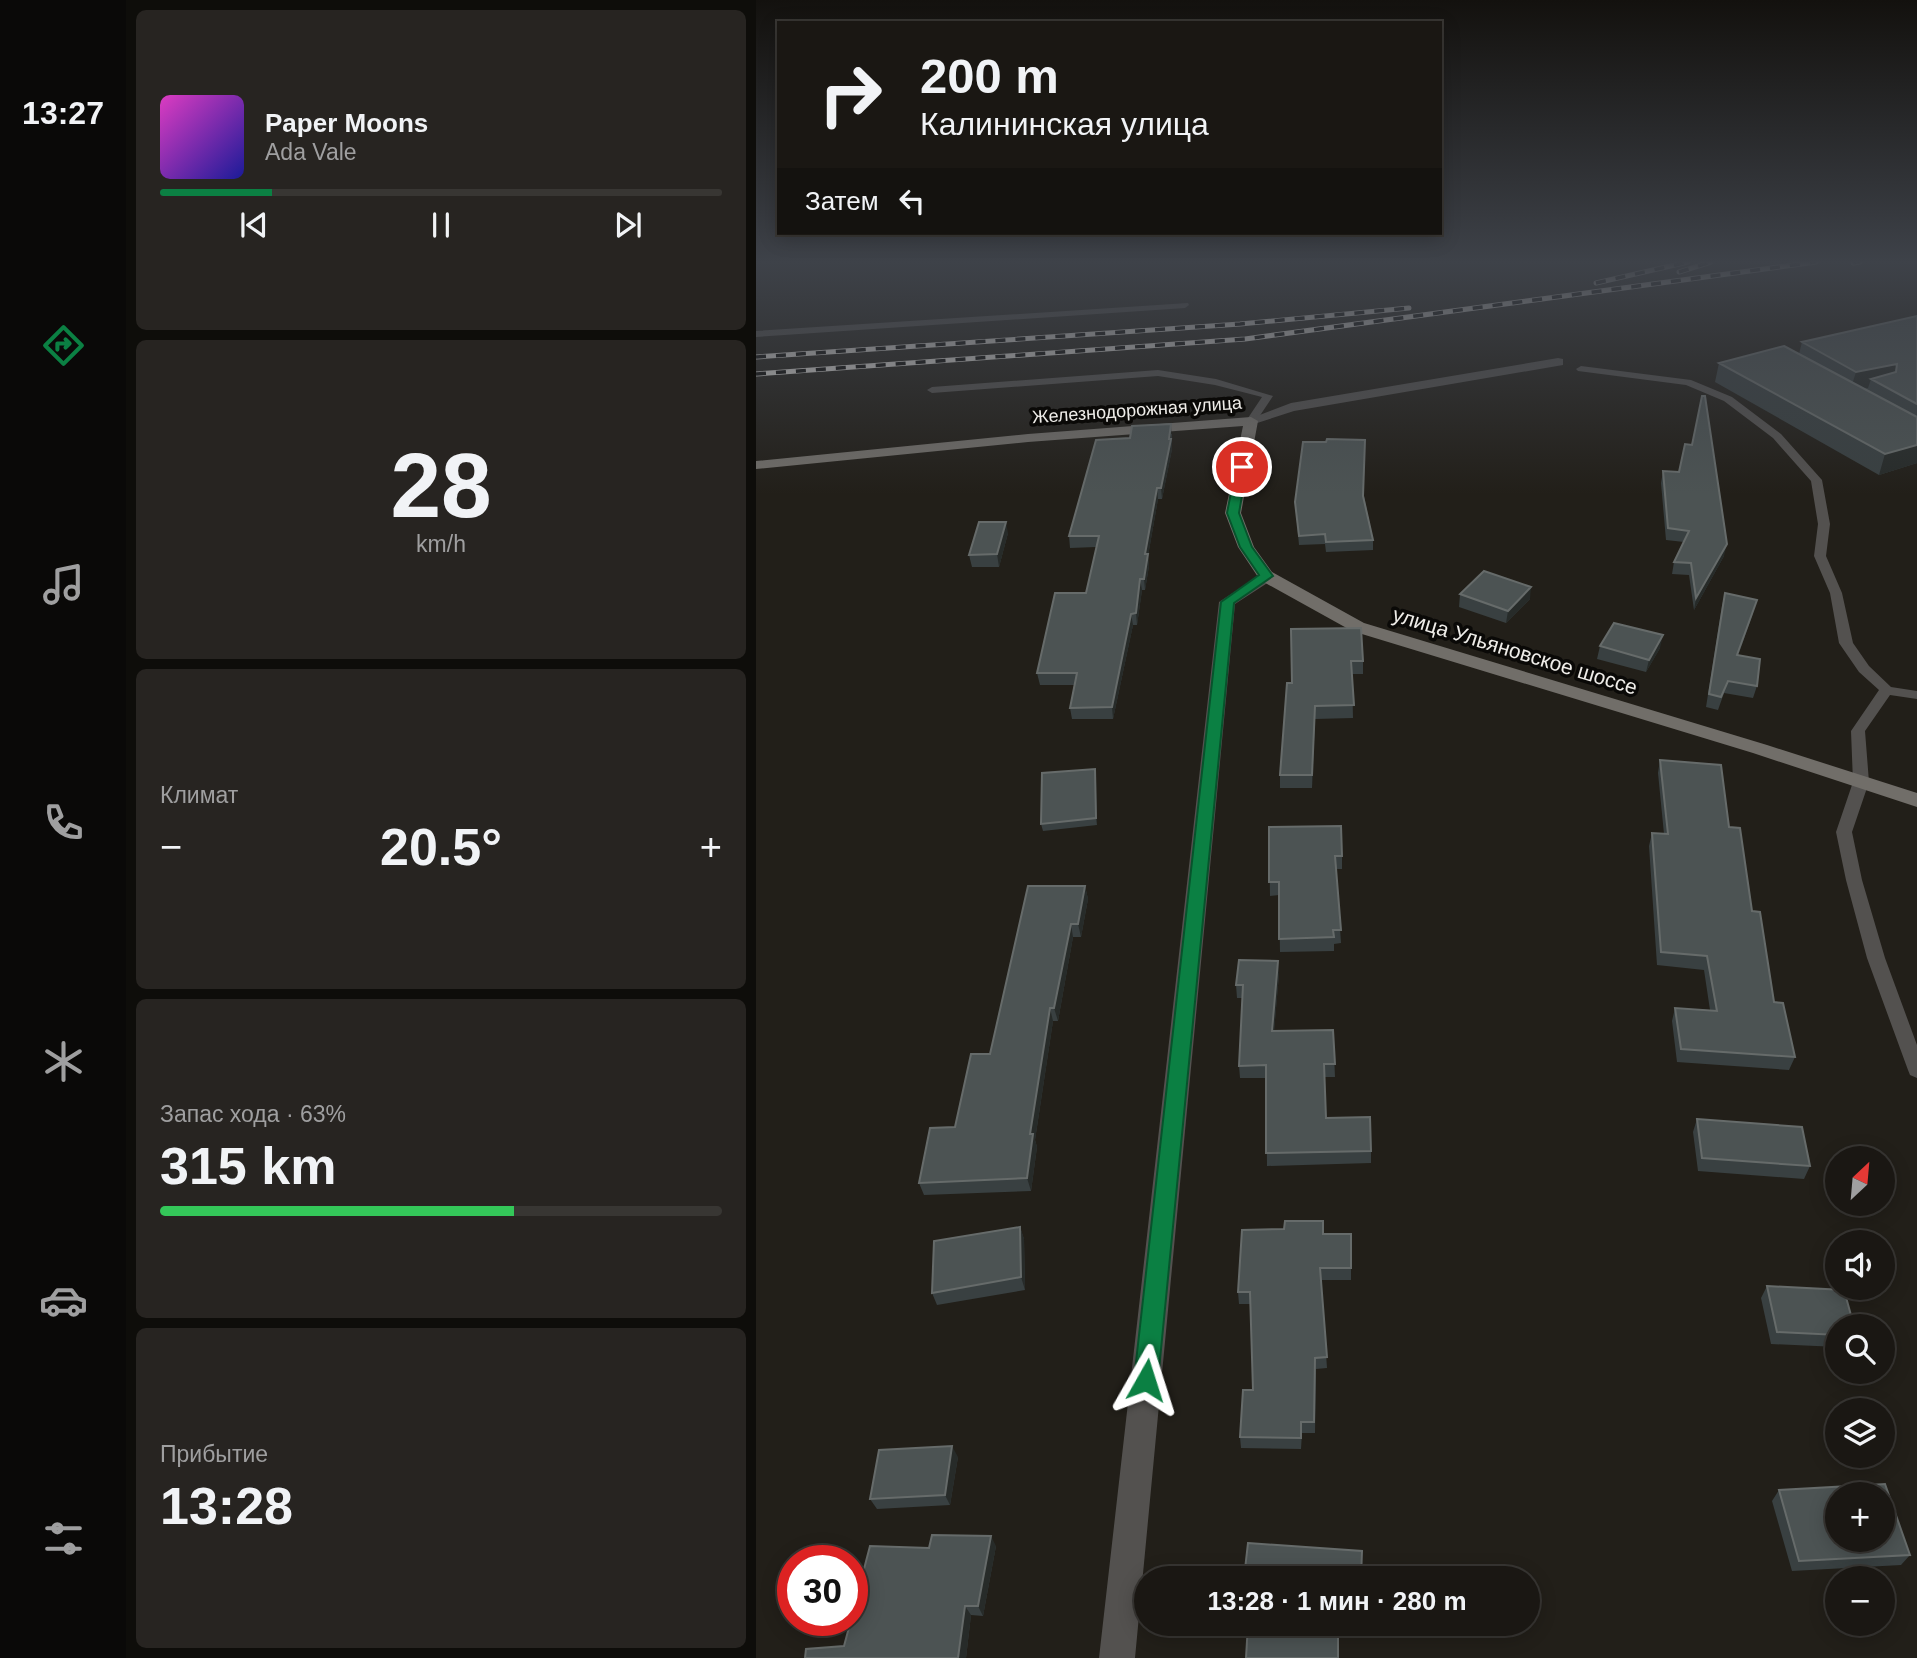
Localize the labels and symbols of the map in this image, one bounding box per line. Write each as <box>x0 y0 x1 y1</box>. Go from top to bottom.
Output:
street label: Железнодорожная улица <box>1031 393 1244 427</box>
pin <box>1212 437 1272 497</box>
street label: улица Ульяновское шоссе <box>1390 602 1640 699</box>
north arrow <box>1825 1146 1895 1216</box>
position arrow <box>1109 1343 1183 1417</box>
speed limit sign: 30 <box>777 1545 868 1636</box>

